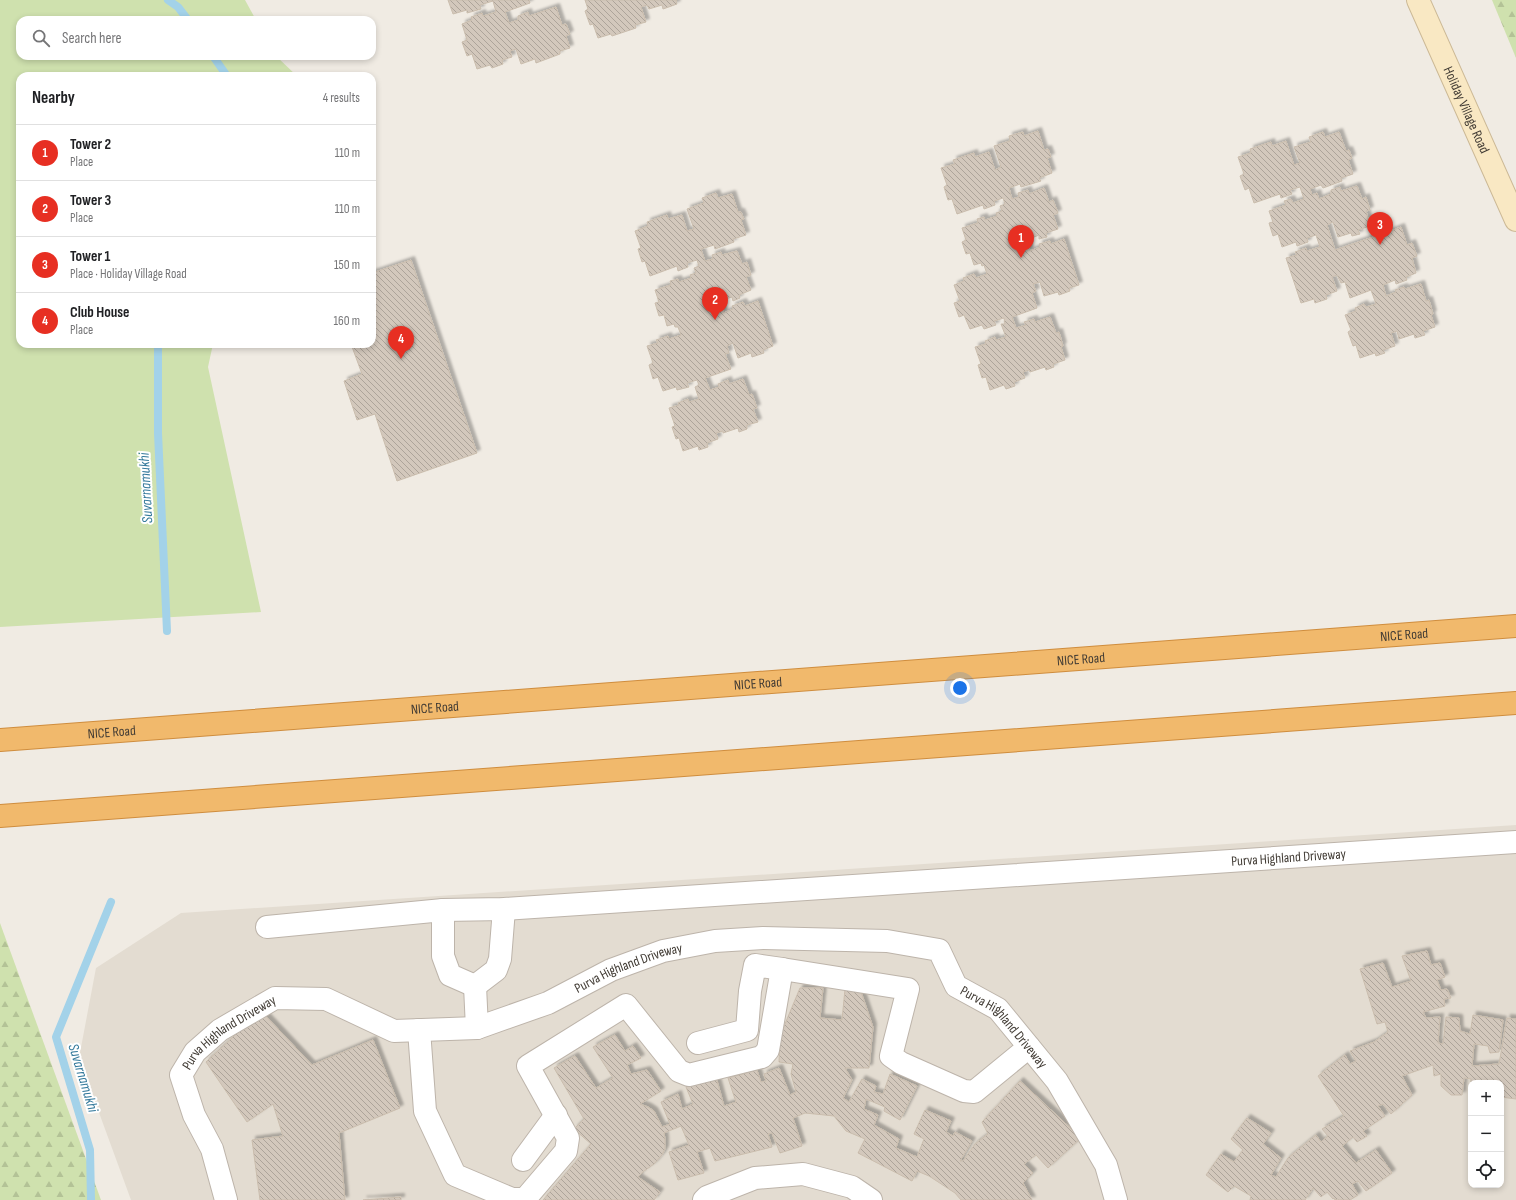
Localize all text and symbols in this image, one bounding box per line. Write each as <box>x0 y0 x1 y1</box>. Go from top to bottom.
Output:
search box <box>16 16 376 60</box>
icon: search <box>30 27 52 49</box>
text: Search here <box>62 29 122 48</box>
street label: Holiday Village Road <box>1440 63 1494 156</box>
text: Nearby <box>32 88 75 108</box>
text: 4 results <box>323 90 360 106</box>
text: Tower 2 <box>70 135 111 154</box>
text: 1 <box>42 145 48 161</box>
text: 110 m <box>335 145 360 161</box>
text: Place <box>70 154 93 170</box>
text: Tower 3 <box>70 191 111 210</box>
text: 2 <box>42 201 48 217</box>
text: 110 m <box>335 201 360 217</box>
text: Place <box>70 210 93 226</box>
pin: 3 <box>1367 212 1393 245</box>
pin: 1 <box>1008 225 1034 258</box>
text: Tower 1 <box>70 247 110 266</box>
text: 3 <box>42 257 48 273</box>
text: 150 m <box>334 257 360 273</box>
text: Place · Holiday Village Road <box>70 266 187 282</box>
pin: 2 <box>702 287 728 320</box>
text: Club House <box>70 303 129 322</box>
text: 4 <box>42 313 48 329</box>
text: 160 m <box>334 313 360 329</box>
text: Place <box>70 322 93 338</box>
pin: 4 <box>388 326 414 359</box>
water label: Suvarnamukhi <box>135 451 157 524</box>
street label: NICE Road <box>1379 624 1429 645</box>
street label: NICE Road <box>1056 648 1106 669</box>
street label: NICE Road <box>733 673 783 693</box>
your location <box>950 678 970 698</box>
street label: NICE Road <box>410 697 460 718</box>
street label: NICE Road <box>87 721 136 742</box>
street label: Purva Highland Driveway <box>1231 845 1347 869</box>
street label: Purva Highland Driveway <box>571 939 684 996</box>
street label: Purva Highland Driveway <box>958 982 1052 1072</box>
street label: Purva Highland Driveway <box>178 991 279 1073</box>
water label: Suvarnamukhi <box>64 1041 103 1116</box>
map controls <box>1468 1080 1504 1188</box>
button: + <box>1468 1080 1504 1116</box>
button: − <box>1468 1116 1504 1152</box>
button: locate <box>1468 1152 1504 1188</box>

